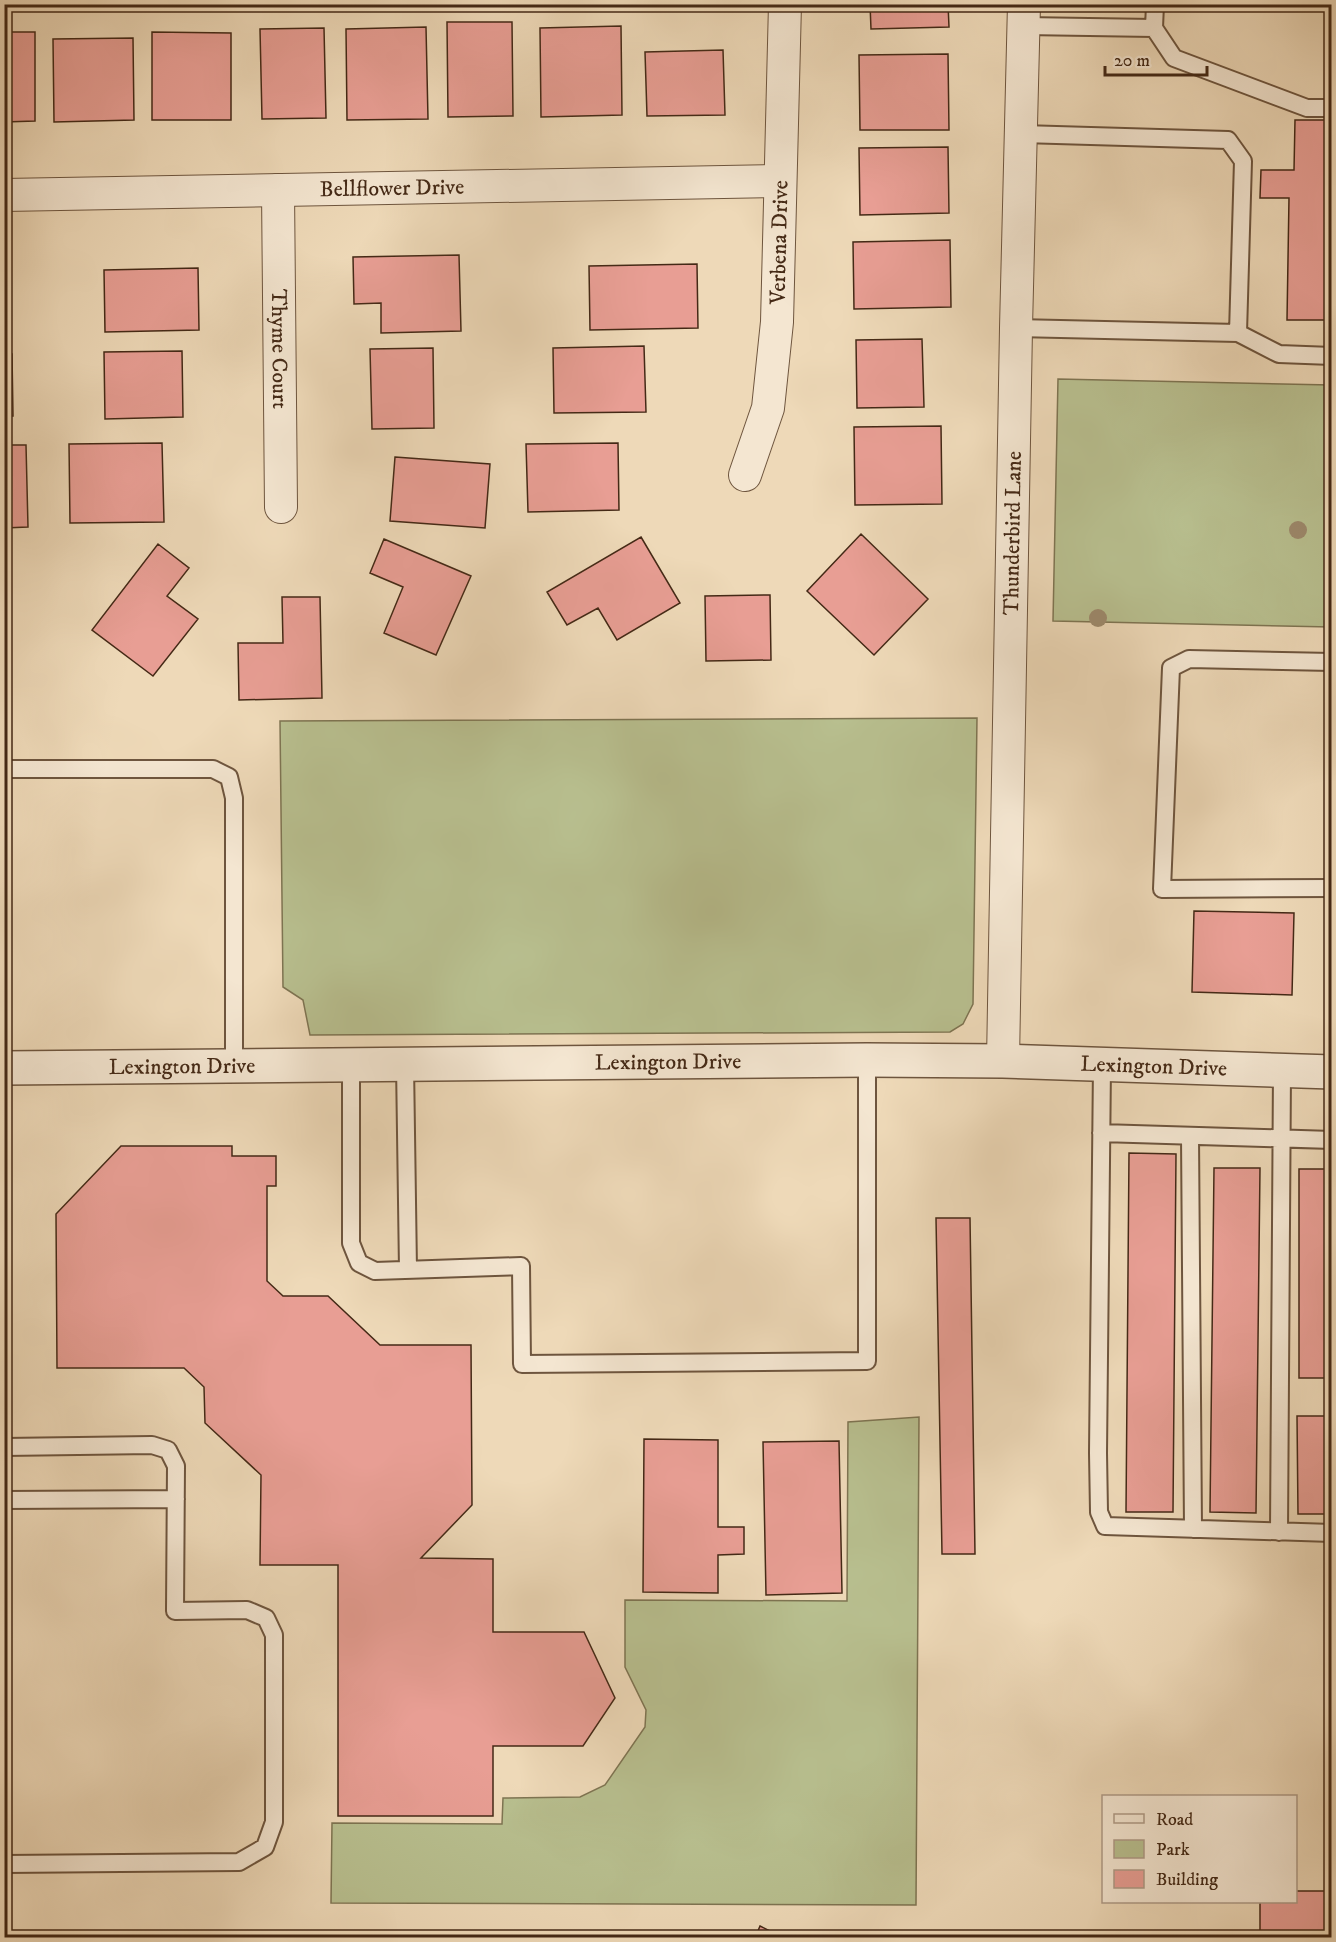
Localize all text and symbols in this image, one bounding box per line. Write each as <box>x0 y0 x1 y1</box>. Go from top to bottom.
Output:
scale bar <box>1105 39 1207 77</box>
text: 20 m <box>1114 50 1150 72</box>
street label: Bellflower Drive <box>319 173 464 203</box>
street label: Verbena Drive <box>764 180 794 306</box>
street label: Thyme Court <box>265 289 294 409</box>
street label: Thunderbird Lane <box>997 451 1027 615</box>
street label: Lexington Drive <box>595 1048 741 1076</box>
street label: Lexington Drive <box>1080 1050 1228 1082</box>
street label: Lexington Drive <box>109 1052 255 1081</box>
legend <box>1102 1795 1297 1903</box>
text: Road <box>1156 1809 1193 1831</box>
text: Park <box>1156 1839 1190 1861</box>
text: Building <box>1156 1869 1218 1891</box>

